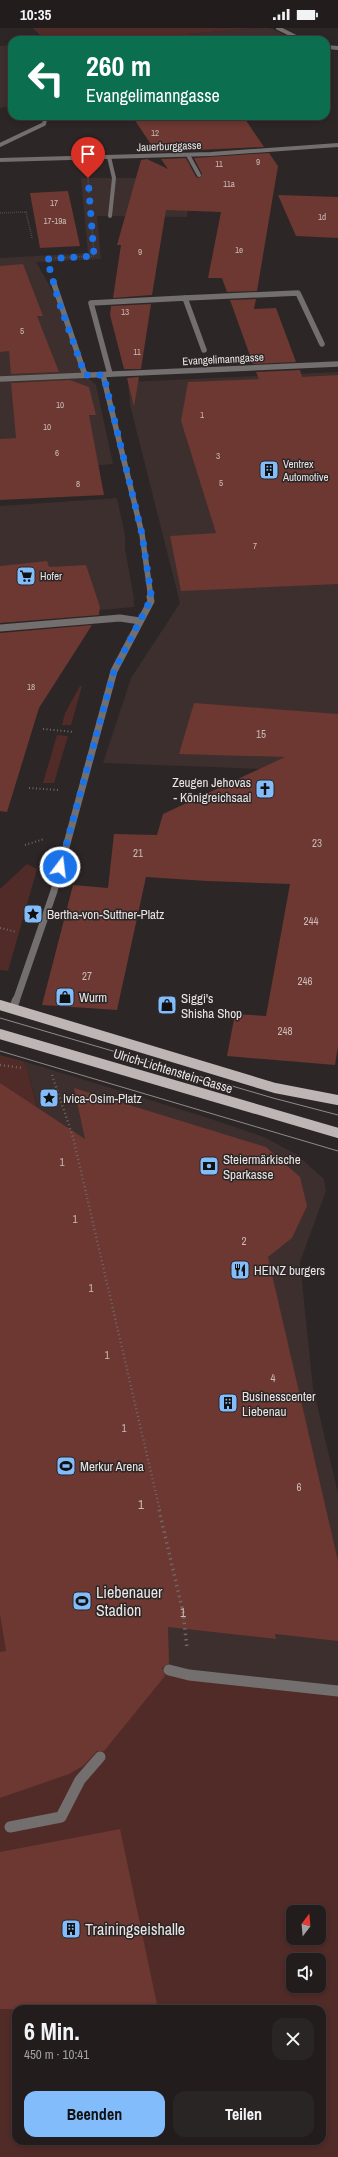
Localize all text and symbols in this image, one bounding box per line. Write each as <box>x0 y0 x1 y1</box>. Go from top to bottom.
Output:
text: 10:35 <box>20 4 51 25</box>
text: 260 m <box>86 47 151 85</box>
icon: left <box>20 52 72 104</box>
text: Evangelimanngasse <box>86 83 220 108</box>
house number: 12 <box>151 127 159 139</box>
pin <box>71 137 105 178</box>
street label: Jauerburggasse <box>136 138 202 154</box>
icon: arrive <box>77 143 99 165</box>
house number: 9 <box>256 156 260 168</box>
house number: 11 <box>215 158 223 170</box>
house number: 11a <box>223 178 235 190</box>
house number: 17 <box>50 197 58 209</box>
house number: 1d <box>318 211 326 223</box>
house number: 17-19a <box>44 215 66 227</box>
house number: 1e <box>235 244 243 256</box>
house number: 9 <box>138 246 142 258</box>
house number: 13 <box>121 306 129 318</box>
house number: 5 <box>20 325 24 337</box>
house number: 11 <box>133 346 141 358</box>
street label: Evangelimanngasse <box>182 350 264 368</box>
house number: 10 <box>56 399 64 411</box>
house number: 1 <box>200 409 204 421</box>
house number: 10 <box>43 421 51 433</box>
house number: 6 <box>55 447 59 459</box>
house number: 3 <box>216 450 220 462</box>
place label: Ventrex Automotive <box>282 457 329 484</box>
building icon: Ventrex Automotive <box>258 459 280 481</box>
house number: 5 <box>219 477 223 489</box>
house number: 8 <box>76 478 80 490</box>
house number: 7 <box>253 540 257 552</box>
supermarket icon: Hofer <box>15 565 37 587</box>
place label: Hofer <box>40 569 62 583</box>
house number: 18 <box>27 681 35 693</box>
house number: 15 <box>256 727 266 741</box>
place label: Zeugen Jehovas - Königreichsaal <box>172 774 251 806</box>
church icon: Zeugen Jehovas - Königreichsaal <box>254 778 276 800</box>
house number: 23 <box>312 836 322 850</box>
position arrow <box>39 846 81 888</box>
house number: 21 <box>133 846 143 860</box>
place icon: Bertha-von-Suttner-Platz <box>22 903 44 925</box>
place label: Bertha-von-Suttner-Platz <box>47 906 164 923</box>
house number: 244 <box>303 914 319 928</box>
house number: 27 <box>82 969 92 983</box>
house number: 246 <box>297 974 313 988</box>
shop icon: Wurm <box>54 986 76 1008</box>
place label: Wurm <box>79 989 107 1006</box>
place label: Siggi's Shisha Shop <box>181 990 242 1022</box>
shop icon: Siggi's Shisha Shop <box>156 994 178 1016</box>
house number: 248 <box>277 1024 293 1038</box>
street label: Ulrich-Lichtenstein-Gasse <box>111 1045 235 1097</box>
place icon: Ivica-Osim-Platz <box>38 1087 60 1109</box>
place label: Ivica-Osim-Platz <box>63 1090 142 1107</box>
place label: Steiermärkische Sparkasse <box>223 1151 301 1183</box>
house number: 1 <box>59 1155 65 1169</box>
bank icon: Steiermärkische Sparkasse <box>198 1155 220 1177</box>
house number: 1 <box>72 1212 78 1226</box>
house number: 2 <box>241 1234 247 1248</box>
restaurant icon: HEINZ burgers <box>229 1259 251 1281</box>
place label: HEINZ burgers <box>254 1262 325 1279</box>
house number: 1 <box>88 1281 94 1295</box>
house number: 1 <box>104 1348 110 1362</box>
house number: 4 <box>270 1371 276 1385</box>
place label: Businesscenter Liebenau <box>242 1388 316 1420</box>
building icon: Businesscenter Liebenau <box>217 1392 239 1414</box>
house number: 1 <box>121 1421 127 1435</box>
sports icon: Merkur Arena <box>55 1455 77 1477</box>
place label: Merkur Arena <box>80 1458 144 1475</box>
house number: 6 <box>296 1480 302 1494</box>
house number: 1 <box>138 1496 144 1513</box>
place label: Liebenauer Stadion <box>96 1581 163 1621</box>
sports icon: Liebenauer Stadion <box>71 1590 93 1612</box>
house number: 1 <box>180 1604 186 1621</box>
north arrow <box>286 1905 326 1945</box>
map controls <box>286 1905 326 1993</box>
building icon: Trainingseishalle <box>60 1918 82 1940</box>
place label: Trainingseishalle <box>85 1918 185 1940</box>
button: sound <box>286 1953 326 1993</box>
text: 6 Min. <box>24 2015 80 2047</box>
button: close <box>272 2018 314 2060</box>
text: 450 m · 10:41 <box>24 2046 89 2063</box>
button: Beenden <box>24 2091 165 2137</box>
button: Teilen <box>173 2091 314 2137</box>

